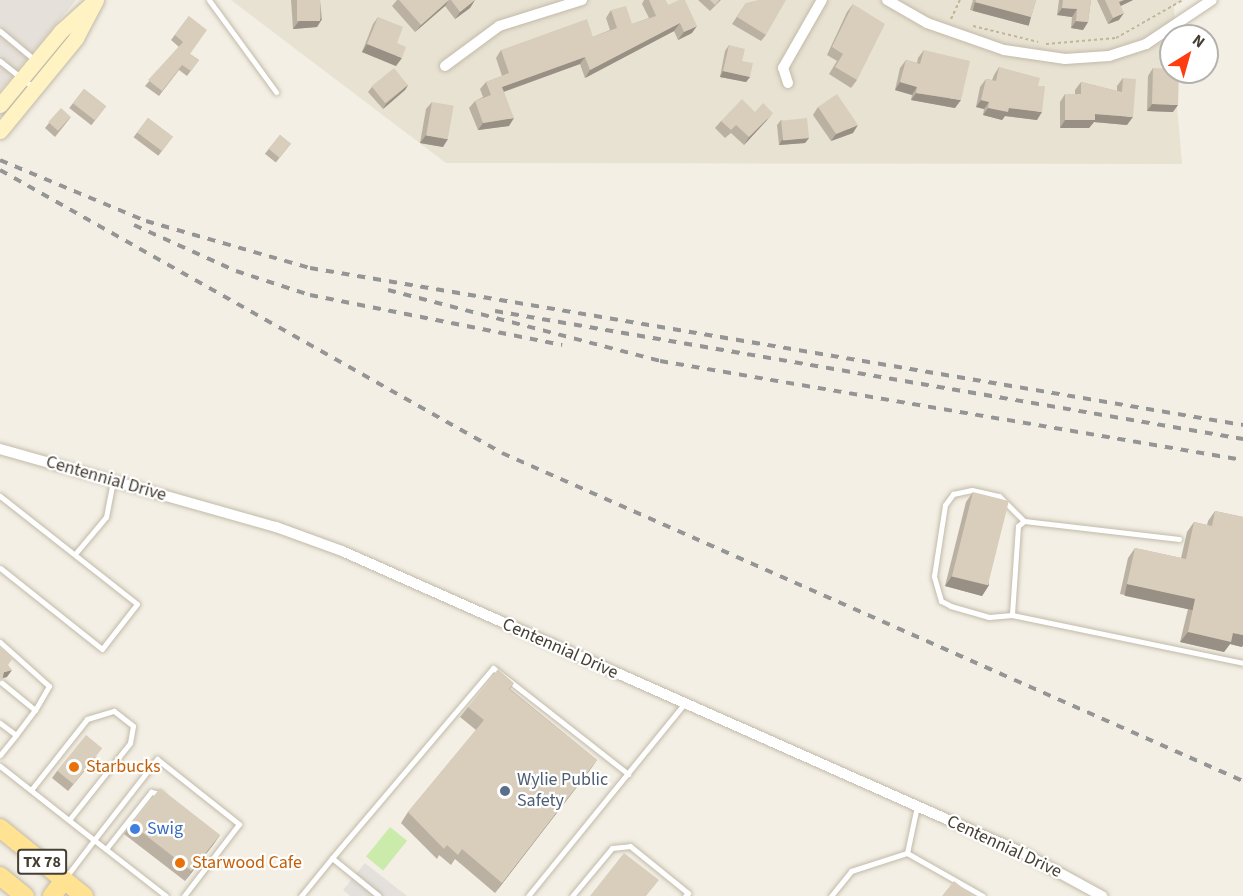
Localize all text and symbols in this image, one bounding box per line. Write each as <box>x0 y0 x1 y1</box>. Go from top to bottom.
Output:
north arrow <box>1159 24 1219 84</box>
text: N <box>1188 29 1209 53</box>
street label: Centennial Drive <box>43 451 169 507</box>
street label: Centennial Drive <box>499 614 621 684</box>
place label: Starbucks <box>86 756 161 778</box>
marker: Starbucks <box>67 760 81 774</box>
place label: Wylie Public Safety <box>517 770 608 812</box>
marker: Wylie Public Safety <box>498 784 512 798</box>
street label: Centennial Drive <box>943 811 1065 883</box>
place label: Swig <box>147 818 183 840</box>
marker: Swig <box>128 822 142 836</box>
road number: TX 78 <box>16 849 68 875</box>
place label: Starwood Cafe <box>192 852 302 874</box>
marker: Starwood Cafe <box>173 856 187 870</box>

